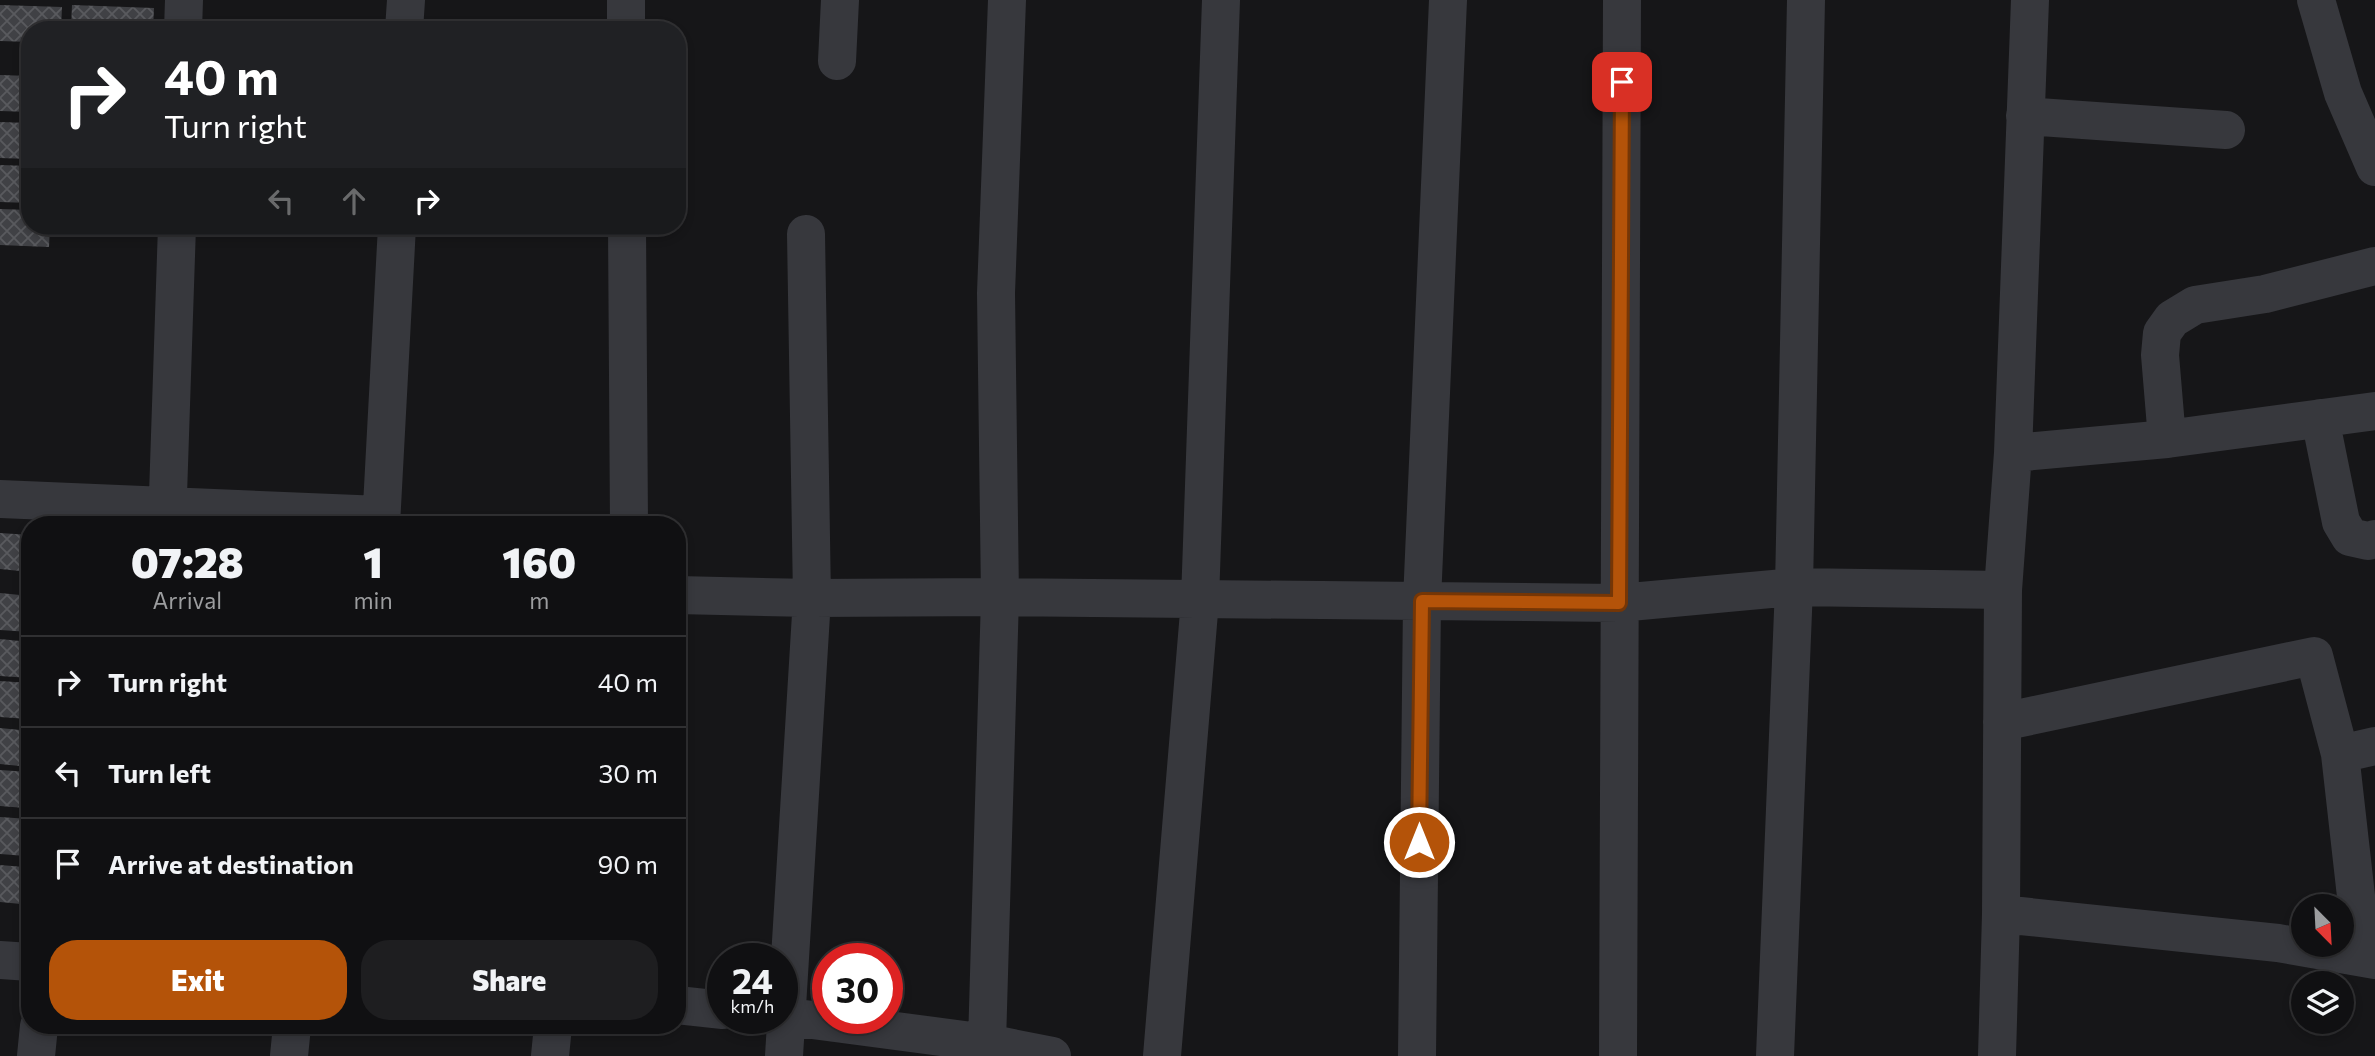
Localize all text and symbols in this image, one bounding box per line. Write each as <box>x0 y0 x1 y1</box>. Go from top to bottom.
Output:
text: 40 m <box>164 45 279 105</box>
icon: right <box>49 49 140 140</box>
pin <box>1592 52 1652 112</box>
icon: arrive <box>1603 63 1641 101</box>
text: Turn right <box>164 105 307 145</box>
icon: left <box>262 182 300 220</box>
icon: ahead <box>335 182 373 220</box>
icon: right <box>408 182 446 220</box>
text: 07:28 <box>131 535 244 587</box>
text: 1 <box>363 535 383 587</box>
text: 160 <box>502 535 576 587</box>
text: Arrival <box>152 586 222 614</box>
text: min <box>354 586 393 614</box>
text: m <box>529 586 549 614</box>
icon: right <box>49 663 87 701</box>
text: Turn right <box>108 666 227 697</box>
text: 40 m <box>598 666 658 697</box>
icon: left <box>49 754 87 792</box>
text: Turn left <box>108 757 211 788</box>
text: 30 m <box>599 757 658 788</box>
position arrow <box>1382 805 1456 879</box>
icon: arrive <box>49 845 87 883</box>
text: Arrive at destination <box>108 848 354 879</box>
text: 90 m <box>598 848 658 879</box>
north arrow <box>2291 894 2354 957</box>
map controls <box>2291 894 2354 1034</box>
button: Exit <box>49 940 347 1020</box>
button: Share <box>361 940 658 1020</box>
speed limit sign: 30 <box>812 943 903 1034</box>
text: 24 <box>732 958 773 1001</box>
button: layers <box>2291 971 2354 1034</box>
text: km/h <box>731 995 774 1017</box>

